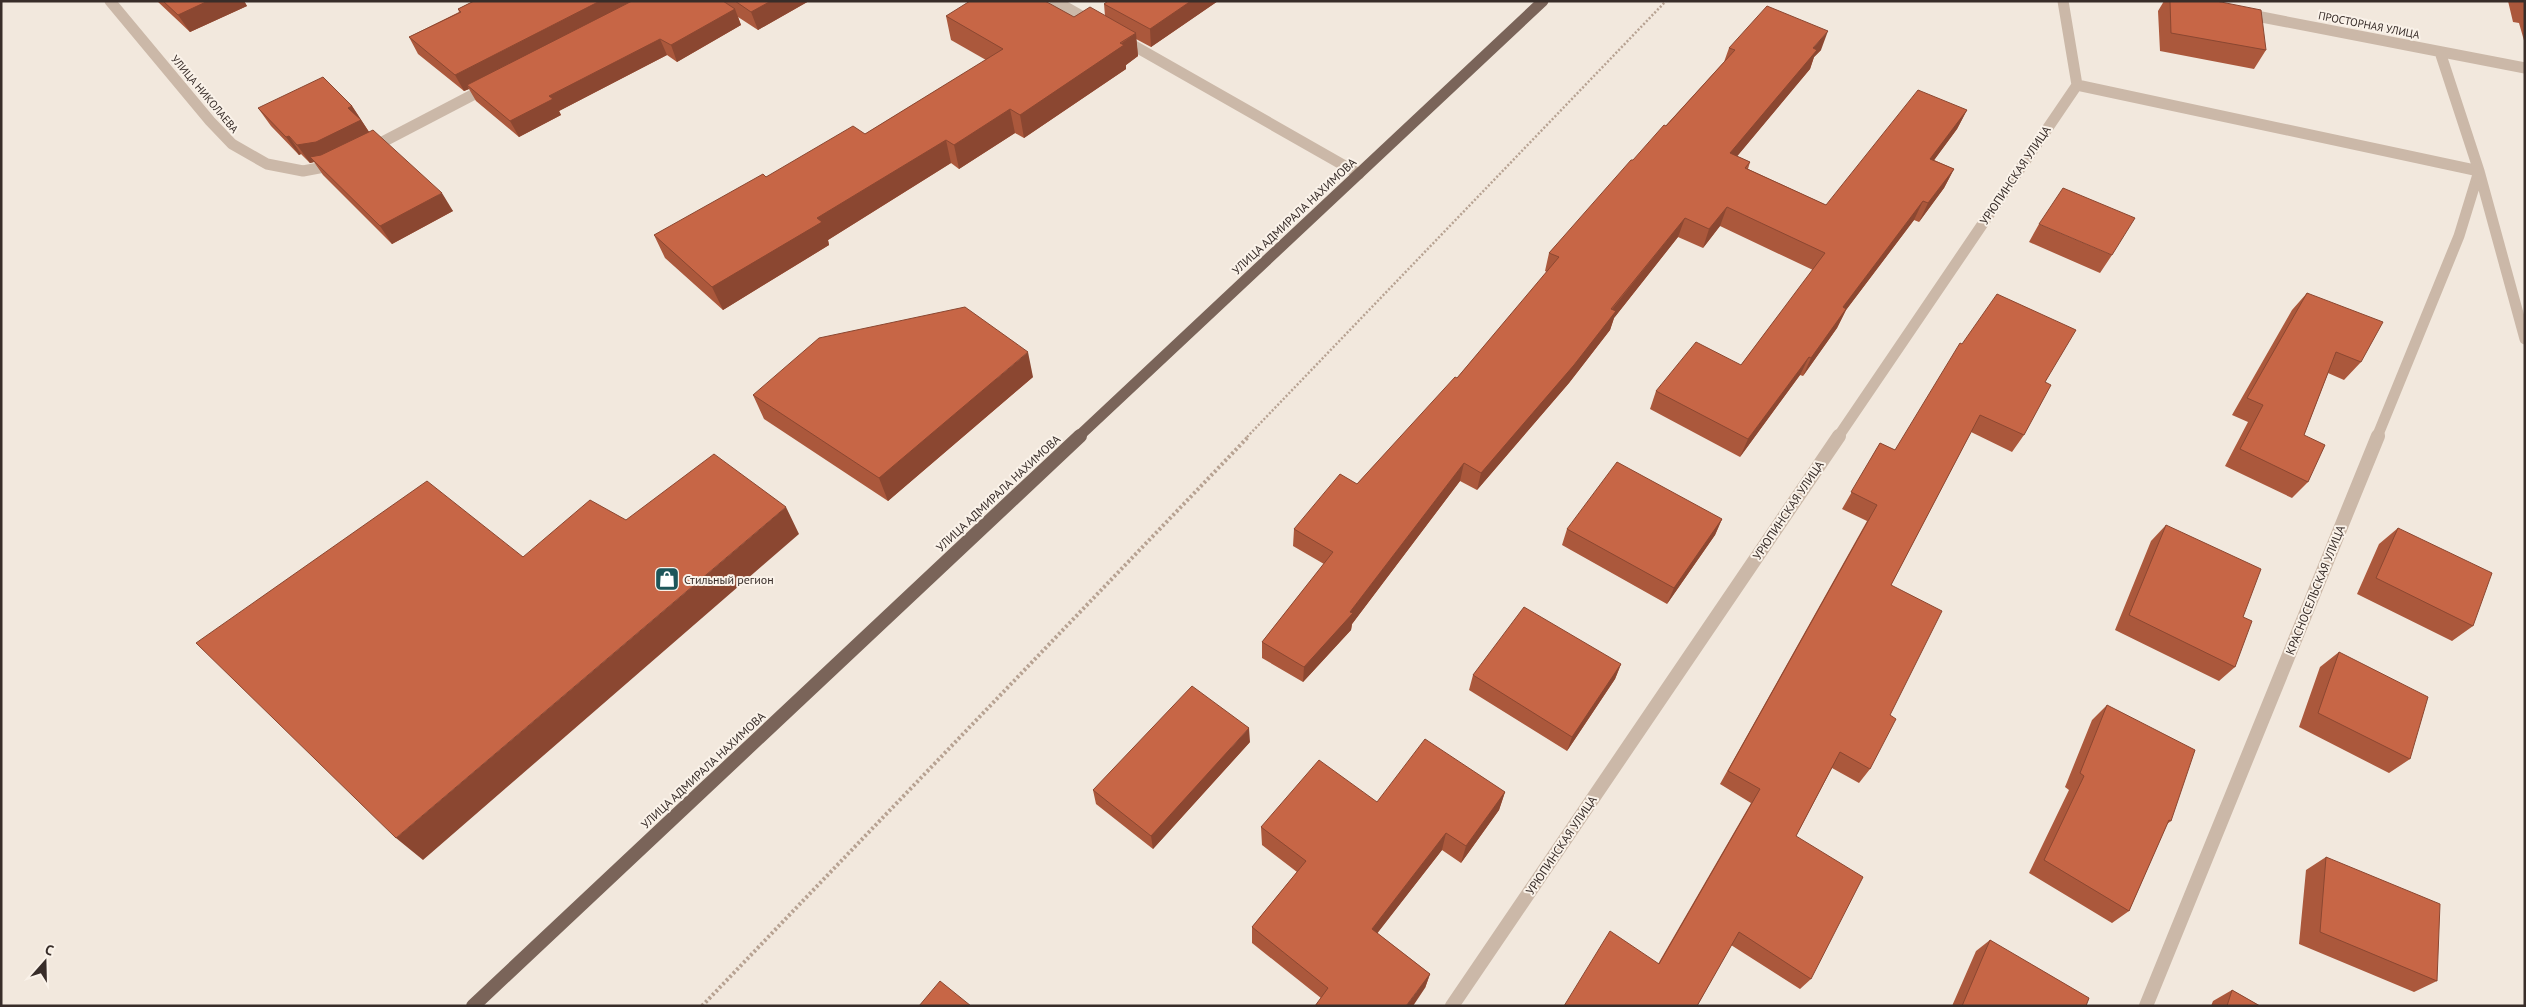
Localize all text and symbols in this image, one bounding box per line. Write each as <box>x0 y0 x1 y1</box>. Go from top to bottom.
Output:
street label: ПРОСТОРНАЯ УЛИЦА <box>2317 8 2421 42</box>
street label: УЛИЦА НИКОЛАЕВА <box>168 52 242 136</box>
street label: УРЮПИНСКАЯ УЛИЦА <box>1976 123 2054 227</box>
street label: УЛИЦА АДМИРАЛА НАХИМОВА <box>1229 154 1359 278</box>
street label: УЛИЦА АДМИРАЛА НАХИМОВА <box>933 431 1063 555</box>
street label: УРЮПИНСКАЯ УЛИЦА <box>1749 458 1827 562</box>
street label: КРАСНОСЕЛЬСКАЯ УЛИЦА <box>2282 523 2348 657</box>
shop icon: Стильный регион <box>654 566 680 592</box>
place label: Стильный регион <box>684 572 774 587</box>
street label: УЛИЦА АДМИРАЛА НАХИМОВА <box>638 708 768 832</box>
street label: УРЮПИНСКАЯ УЛИЦА <box>1522 793 1600 897</box>
north arrow <box>20 937 70 987</box>
text: С <box>43 940 56 960</box>

